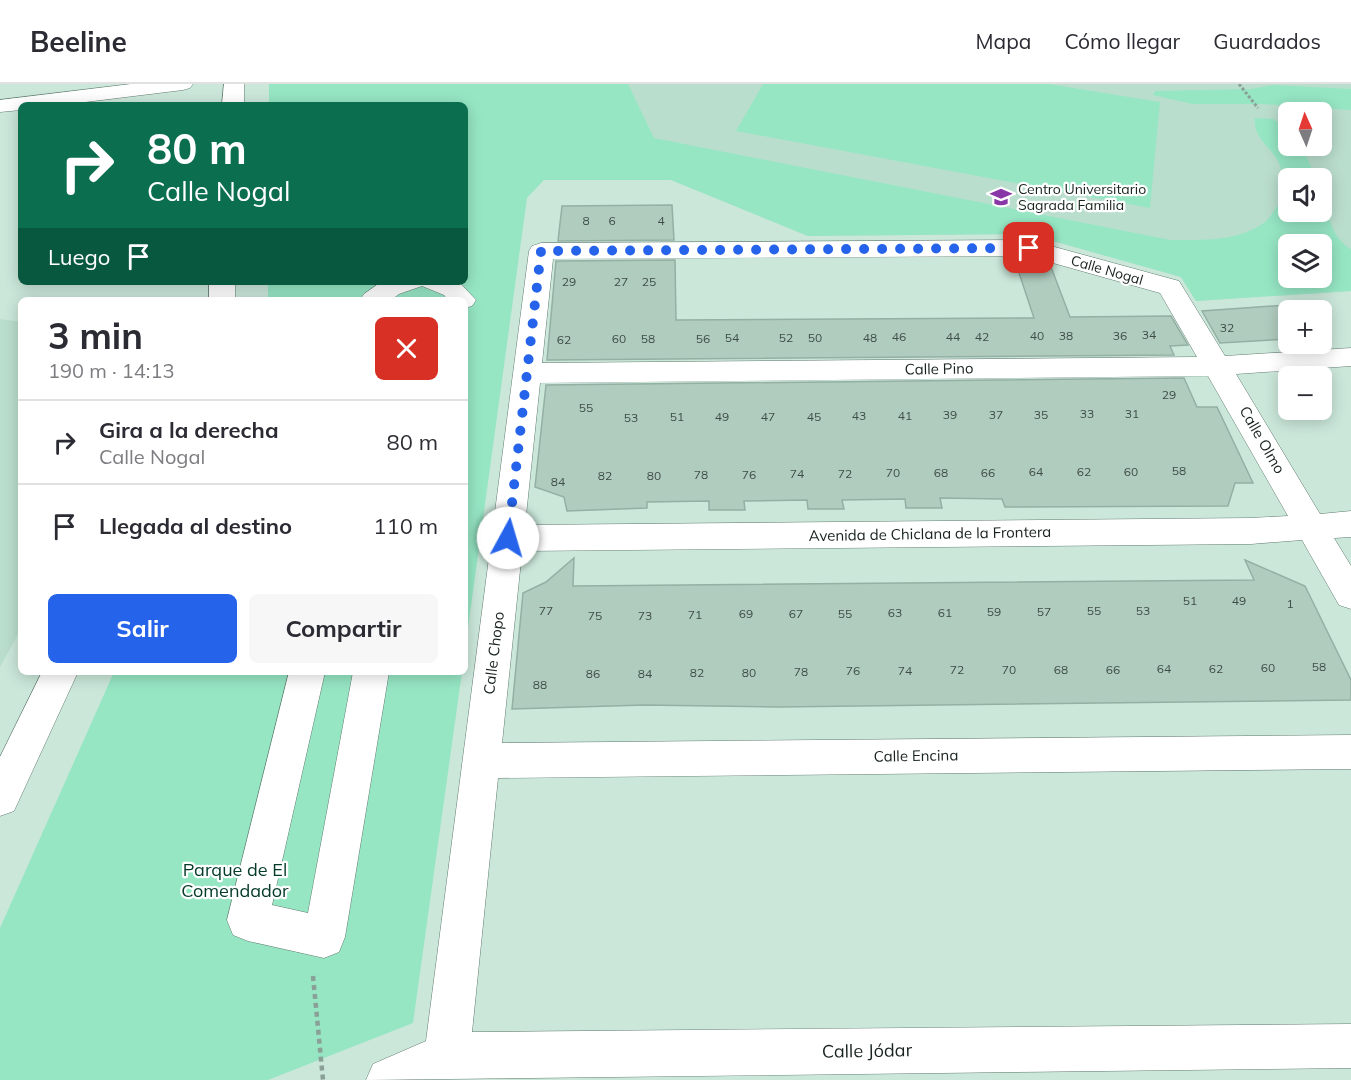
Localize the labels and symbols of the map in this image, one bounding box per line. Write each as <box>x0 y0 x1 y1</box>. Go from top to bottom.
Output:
north arrow <box>1278 102 1332 156</box>
place label: Centro Universitario Sagrada Familia <box>1018 180 1146 214</box>
school or university icon: Centro Universitario Sagrada Familia <box>989 185 1013 209</box>
house number: 8 <box>582 213 590 228</box>
house number: 6 <box>608 213 616 228</box>
house number: 4 <box>657 213 665 228</box>
pin <box>1003 222 1054 273</box>
street label: Calle Nogal <box>1069 251 1145 289</box>
house number: 29 <box>562 274 576 289</box>
house number: 27 <box>614 274 628 289</box>
house number: 25 <box>642 274 656 289</box>
house number: 32 <box>1220 320 1234 335</box>
house number: 34 <box>1142 327 1156 342</box>
house number: 40 <box>1030 328 1044 343</box>
house number: 38 <box>1059 328 1073 343</box>
house number: 36 <box>1113 328 1127 343</box>
house number: 46 <box>892 329 906 344</box>
house number: 44 <box>946 329 960 344</box>
house number: 42 <box>975 329 989 344</box>
house number: 54 <box>725 330 739 345</box>
house number: 52 <box>779 330 793 345</box>
house number: 50 <box>808 330 822 345</box>
house number: 48 <box>863 330 877 345</box>
house number: 60 <box>612 331 626 346</box>
house number: 58 <box>641 331 655 346</box>
house number: 56 <box>696 331 710 346</box>
house number: 62 <box>557 332 571 347</box>
street label: Calle Pino <box>904 358 974 379</box>
house number: 29 <box>1162 387 1176 402</box>
house number: 55 <box>579 400 593 415</box>
street label: Calle Olmo <box>1235 402 1289 477</box>
house number: 33 <box>1080 406 1094 421</box>
house number: 31 <box>1125 406 1139 421</box>
house number: 39 <box>943 407 957 422</box>
house number: 37 <box>989 407 1003 422</box>
house number: 35 <box>1034 407 1048 422</box>
house number: 43 <box>852 408 866 423</box>
house number: 41 <box>898 408 912 423</box>
house number: 51 <box>670 409 684 424</box>
house number: 49 <box>715 409 729 424</box>
house number: 47 <box>761 409 775 424</box>
house number: 45 <box>807 409 821 424</box>
house number: 53 <box>624 410 638 425</box>
house number: 58 <box>1172 463 1186 478</box>
house number: 64 <box>1029 464 1043 479</box>
house number: 62 <box>1077 464 1091 479</box>
house number: 60 <box>1124 464 1138 479</box>
house number: 70 <box>886 465 900 480</box>
house number: 68 <box>934 465 948 480</box>
house number: 66 <box>981 465 995 480</box>
house number: 74 <box>790 466 804 481</box>
house number: 72 <box>838 466 852 481</box>
house number: 78 <box>694 467 708 482</box>
house number: 76 <box>742 467 756 482</box>
house number: 82 <box>598 468 612 483</box>
house number: 80 <box>647 468 661 483</box>
house number: 84 <box>551 474 565 489</box>
position arrow <box>476 506 540 570</box>
street label: Avenida de Chiclana de la Frontera <box>809 522 1051 545</box>
house number: 51 <box>1183 593 1197 608</box>
house number: 49 <box>1232 593 1246 608</box>
house number: 1 <box>1286 596 1294 611</box>
house number: 77 <box>539 603 553 618</box>
house number: 55 <box>1087 603 1101 618</box>
house number: 53 <box>1136 603 1150 618</box>
house number: 59 <box>987 604 1001 619</box>
house number: 57 <box>1037 604 1051 619</box>
house number: 63 <box>888 605 902 620</box>
house number: 61 <box>938 605 952 620</box>
house number: 69 <box>739 606 753 621</box>
house number: 67 <box>789 606 803 621</box>
house number: 55 <box>838 606 852 621</box>
house number: 71 <box>688 607 702 622</box>
house number: 75 <box>588 608 602 623</box>
house number: 73 <box>638 608 652 623</box>
street label: Calle Chopo <box>479 610 508 695</box>
house number: 58 <box>1312 659 1326 674</box>
house number: 60 <box>1261 660 1275 675</box>
house number: 64 <box>1157 661 1171 676</box>
house number: 62 <box>1209 661 1223 676</box>
house number: 72 <box>950 662 964 677</box>
house number: 70 <box>1002 662 1016 677</box>
house number: 68 <box>1054 662 1068 677</box>
house number: 66 <box>1106 662 1120 677</box>
house number: 76 <box>846 663 860 678</box>
house number: 74 <box>898 663 912 678</box>
house number: 78 <box>794 664 808 679</box>
house number: 82 <box>690 665 704 680</box>
house number: 80 <box>742 665 756 680</box>
house number: 86 <box>586 666 600 681</box>
house number: 84 <box>638 666 652 681</box>
house number: 88 <box>533 677 547 692</box>
street label: Calle Encina <box>874 745 958 766</box>
park label: Parque de El Comendador <box>181 858 289 902</box>
street label: Calle Jódar <box>822 1038 913 1063</box>

